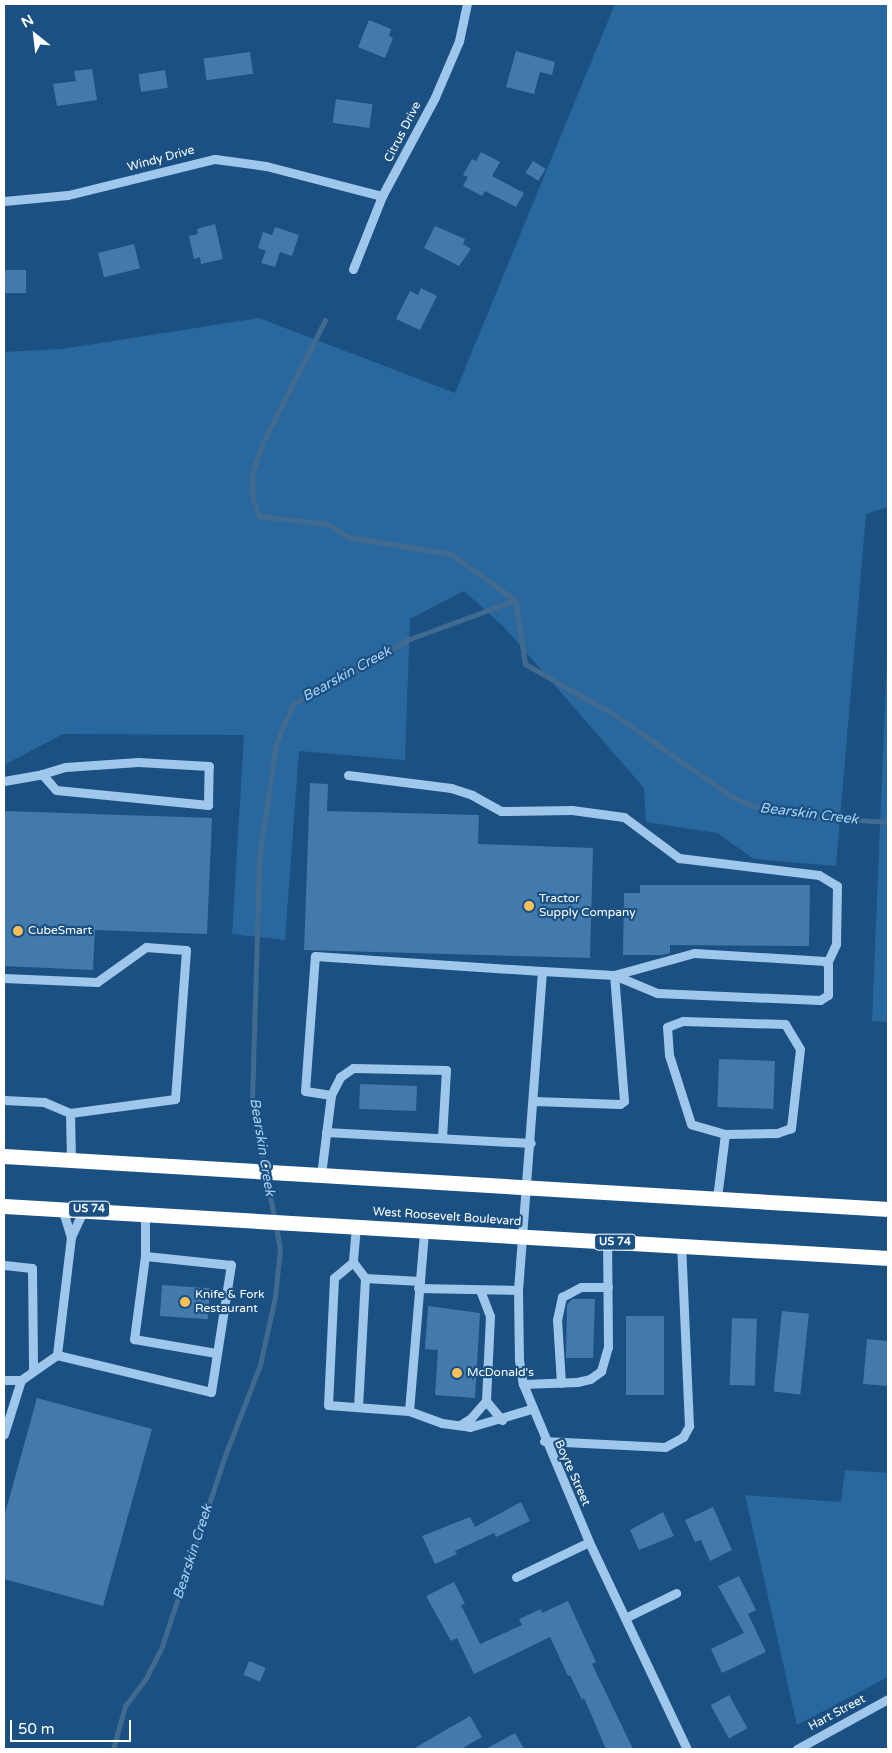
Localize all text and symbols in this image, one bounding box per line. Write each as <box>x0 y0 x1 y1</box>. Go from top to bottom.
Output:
north arrow <box>10 10 60 60</box>
text: N <box>18 11 37 32</box>
street label: Citrus Drive <box>382 99 424 165</box>
street label: Windy Drive <box>126 143 196 175</box>
water label: Bearskin Creek <box>300 643 394 705</box>
water label: Bearskin Creek <box>759 800 859 828</box>
place label: Tractor Supply Company <box>539 892 636 920</box>
marker: Tractor Supply Company <box>523 900 535 912</box>
place label: CubeSmart <box>28 924 92 938</box>
marker: CubeSmart <box>12 925 24 937</box>
water label: Bearskin Creek <box>246 1097 278 1197</box>
road number: US 74 <box>68 1200 110 1218</box>
street label: West Roosevelt Boulevard <box>372 1205 522 1229</box>
road number: US 74 <box>594 1234 636 1250</box>
place label: Knife & Fork Restaurant <box>195 1288 265 1316</box>
marker: Knife & Fork Restaurant <box>179 1296 191 1308</box>
place label: McDonald's <box>467 1366 534 1380</box>
marker: McDonald's <box>451 1367 463 1379</box>
street label: Boyte Street <box>551 1438 593 1508</box>
water label: Bearskin Creek <box>170 1502 216 1602</box>
street label: Hart Street <box>806 1692 868 1734</box>
scale bar <box>12 1710 134 1742</box>
text: 50 m <box>18 1720 55 1738</box>

